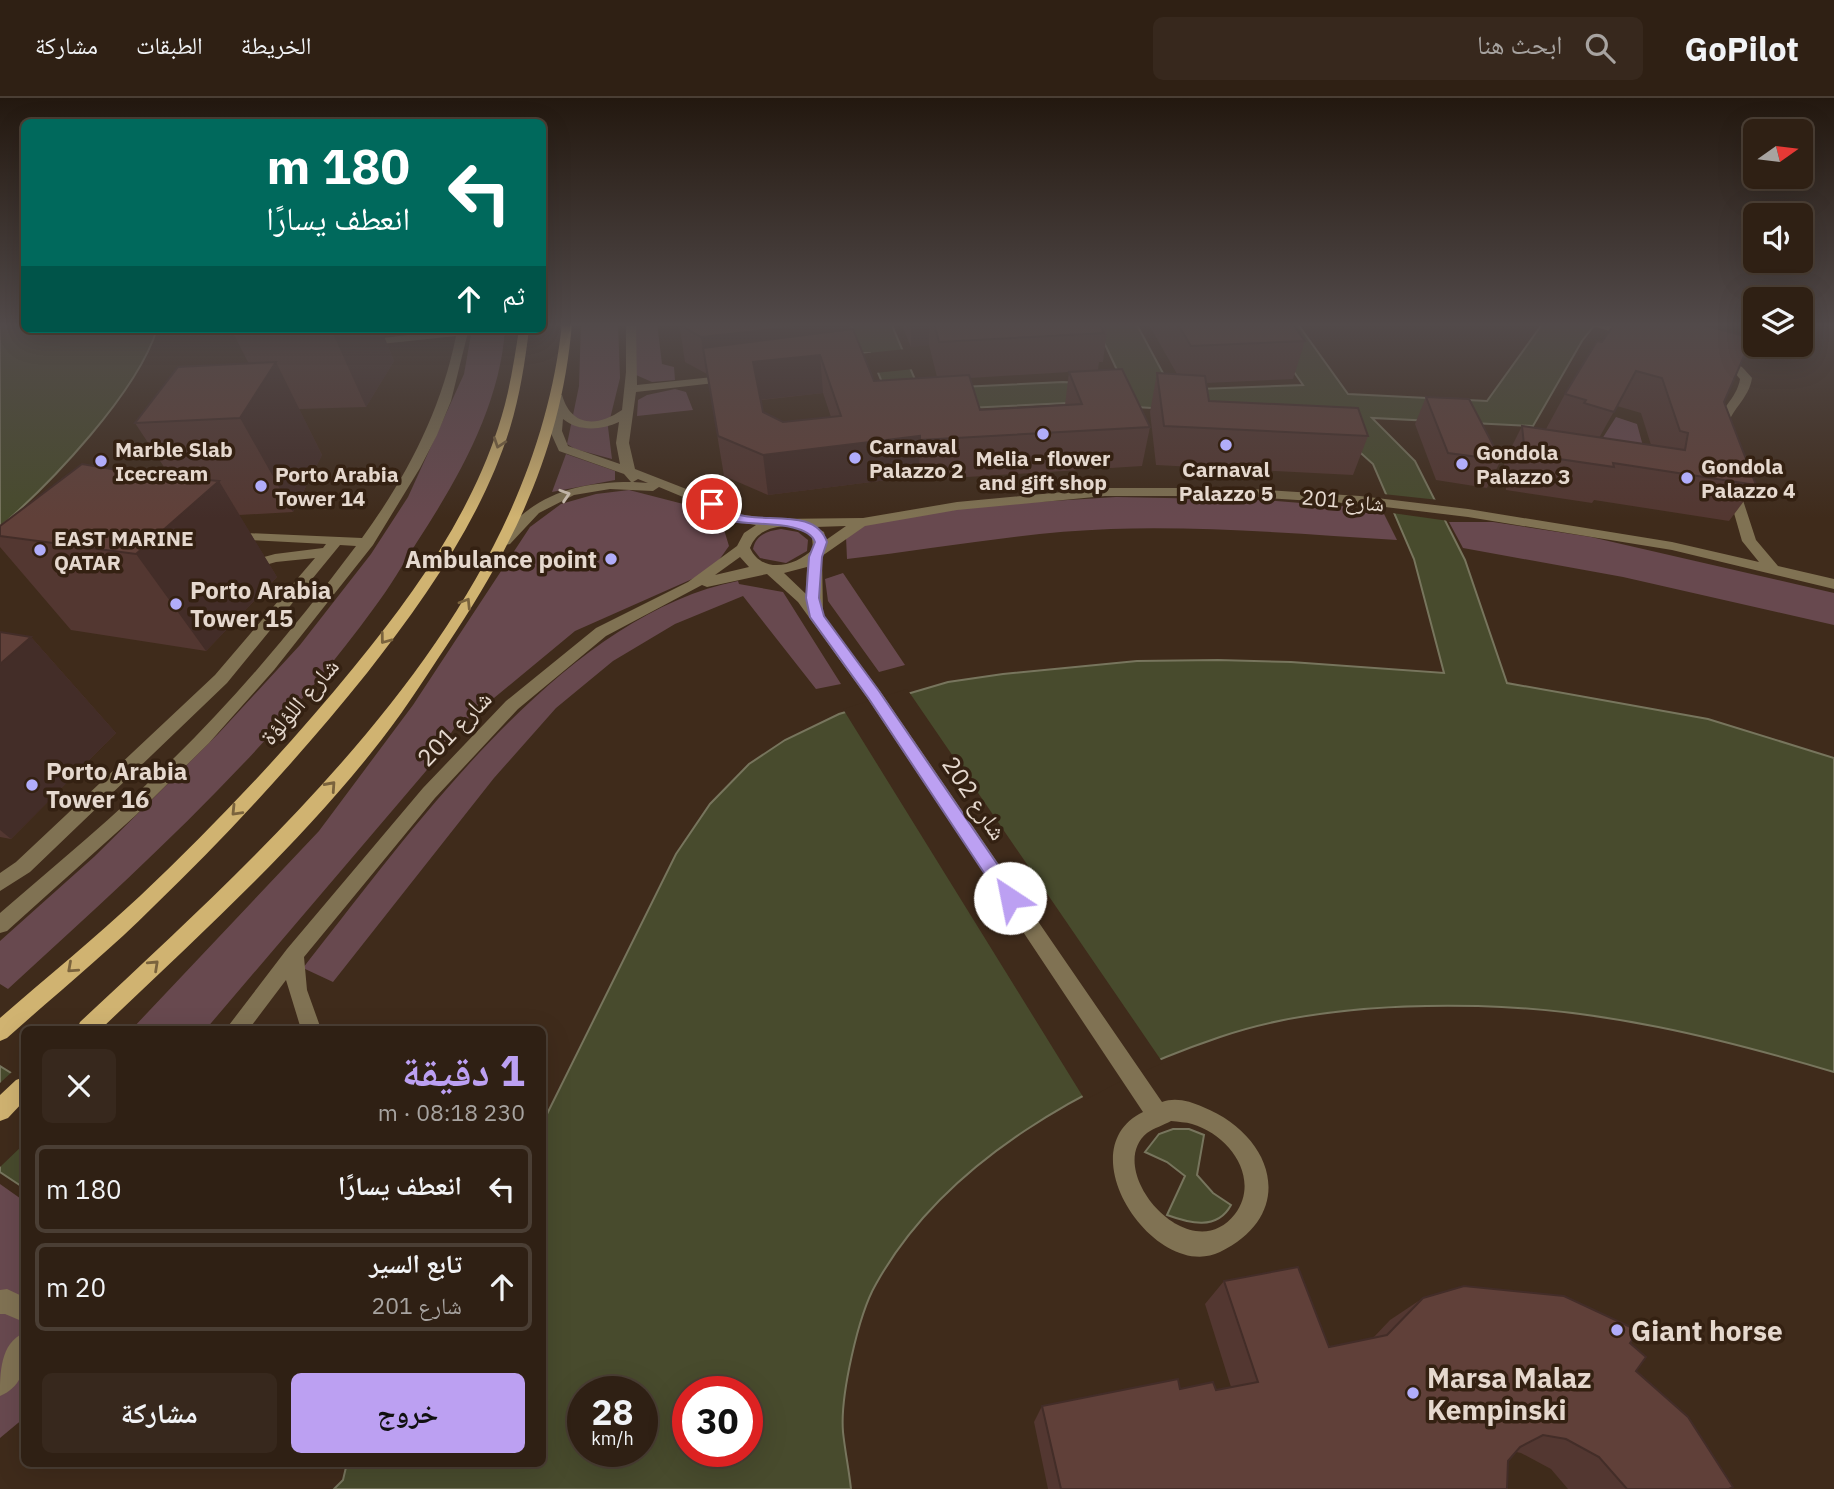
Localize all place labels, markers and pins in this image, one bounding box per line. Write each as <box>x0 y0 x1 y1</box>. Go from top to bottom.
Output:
marker: Melia - flower and gift shop <box>1035 426 1051 442</box>
place label: Carnaval Palazzo 2 <box>869 432 964 484</box>
place label: Marble Slab Icecream <box>115 435 233 487</box>
marker: Carnaval Palazzo 5 <box>1218 437 1234 453</box>
place label: Gondola Palazzo 3 <box>1476 438 1571 490</box>
place label: Melia - flower and gift shop <box>975 444 1111 496</box>
marker: Carnaval Palazzo 2 <box>847 450 863 466</box>
place label: Gondola Palazzo 4 <box>1701 452 1796 504</box>
marker: Marble Slab Icecream <box>93 453 109 469</box>
place label: Carnaval Palazzo 5 <box>1179 455 1273 507</box>
marker: Gondola Palazzo 3 <box>1454 456 1470 472</box>
place label: Porto Arabia Tower 14 <box>275 460 399 512</box>
marker: Gondola Palazzo 4 <box>1679 470 1695 486</box>
pin <box>682 474 742 534</box>
marker: Porto Arabia Tower 14 <box>253 478 269 494</box>
place label: EAST MARINE QATAR <box>54 524 194 576</box>
marker: EAST MARINE QATAR <box>32 542 48 558</box>
place label: Ambulance point <box>405 543 597 575</box>
marker: Ambulance point <box>603 551 619 567</box>
place label: Porto Arabia Tower 15 <box>190 574 331 634</box>
marker: Porto Arabia Tower 15 <box>168 596 184 612</box>
place label: Porto Arabia Tower 16 <box>46 755 187 815</box>
marker: Porto Arabia Tower 16 <box>24 777 40 793</box>
place label: Giant horse <box>1631 1312 1783 1349</box>
marker: Giant horse <box>1609 1322 1625 1338</box>
place label: Marsa Malaz Kempinski <box>1427 1359 1592 1428</box>
marker: Marsa Malaz Kempinski <box>1405 1385 1421 1401</box>

